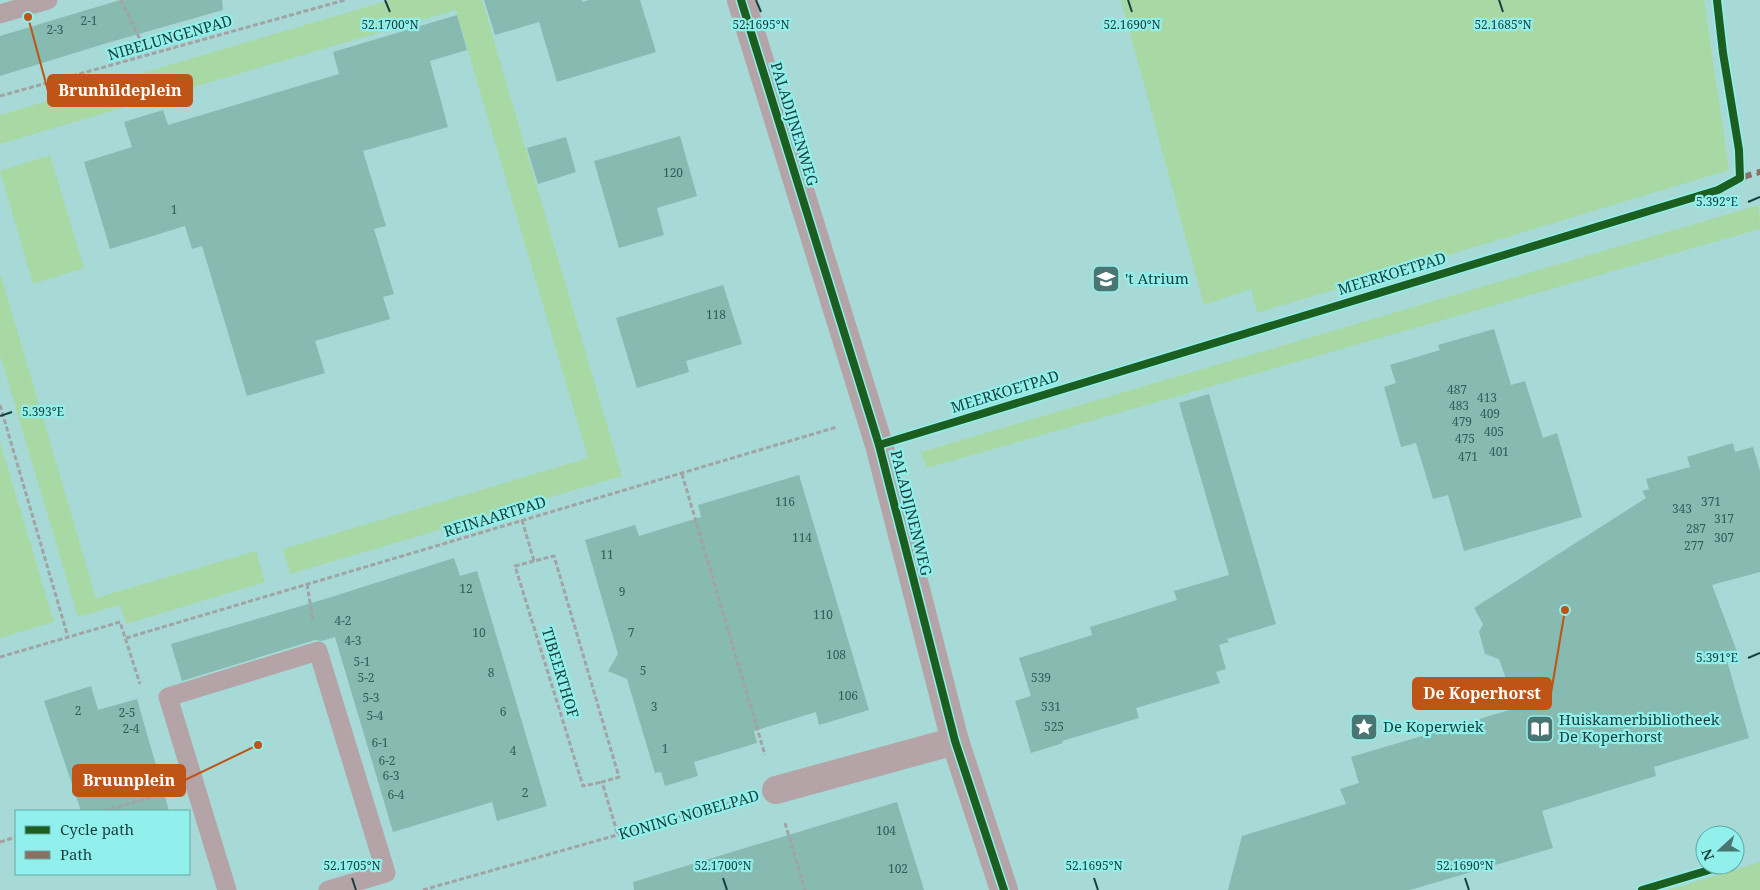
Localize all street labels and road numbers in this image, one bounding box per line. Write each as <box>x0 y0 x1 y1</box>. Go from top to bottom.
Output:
street label: NIBELUNGENPAD <box>105 10 235 64</box>
street label: PALADIJNENWEG <box>767 59 823 188</box>
street label: MEERKOETPAD <box>1335 247 1448 299</box>
street label: MEERKOETPAD <box>948 365 1061 417</box>
street label: PALADIJNENWEG <box>887 448 937 578</box>
street label: REINAARTPAD <box>441 491 548 541</box>
street label: TIBEERTHOF <box>538 625 584 721</box>
street label: KONING NOBELPAD <box>616 784 761 844</box>

